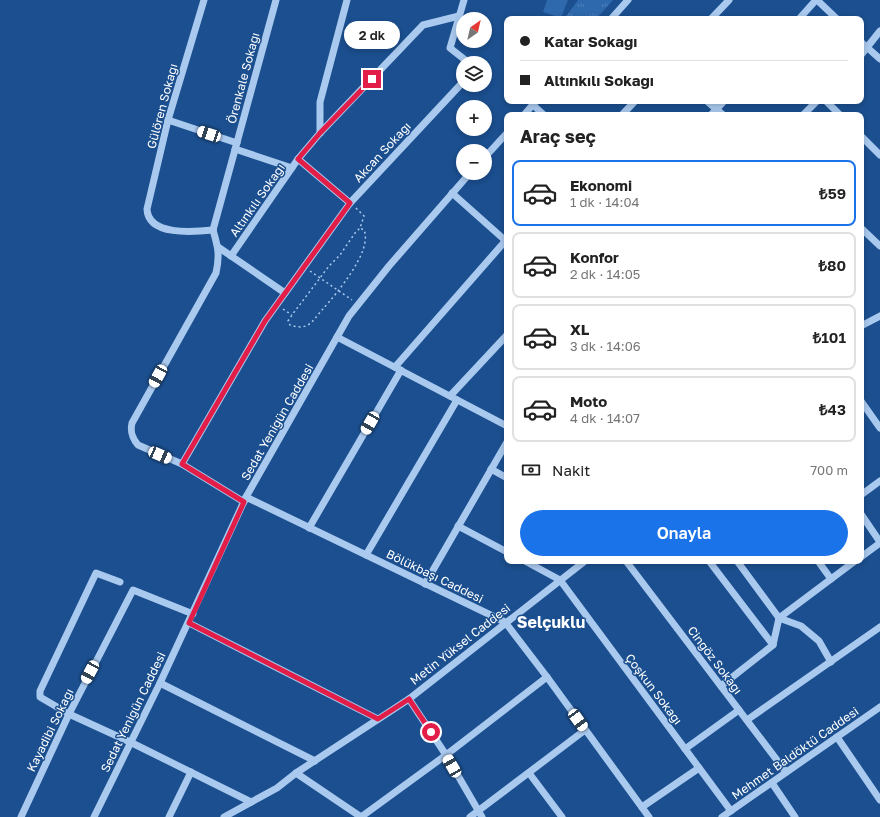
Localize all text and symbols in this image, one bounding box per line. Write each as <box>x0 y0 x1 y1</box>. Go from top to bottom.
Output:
north arrow <box>456 12 492 48</box>
map controls <box>456 12 492 180</box>
callout: 2 dk <box>344 21 400 49</box>
text: 2 dk <box>359 27 385 43</box>
street label: Örenkale Sokağı <box>224 31 262 125</box>
text: Katar Sokağı <box>544 32 637 50</box>
button: layers <box>456 56 492 92</box>
street label: Gülören Sokağı <box>143 62 181 150</box>
route end <box>363 70 381 88</box>
text: Altınkılı Sokağı <box>544 71 654 89</box>
button: + <box>456 100 492 136</box>
street label: Akcan Sokağı <box>350 119 414 185</box>
car <box>196 125 222 143</box>
text: Araç seç <box>520 125 596 147</box>
button: − <box>456 144 492 180</box>
street label: Altınkılı Sokağı <box>226 161 288 239</box>
icon: car <box>522 175 558 211</box>
text: Ekonomi <box>570 176 632 194</box>
text: ₺59 <box>819 184 846 202</box>
text: 1 dk · 14:04 <box>570 194 639 210</box>
icon: car <box>522 247 558 283</box>
text: Konfor <box>570 248 619 266</box>
text: ₺80 <box>818 256 846 274</box>
text: 2 dk · 14:05 <box>570 266 640 282</box>
icon: car <box>522 319 558 355</box>
text: XL <box>570 320 589 338</box>
text: ₺101 <box>813 328 846 346</box>
text: 3 dk · 14:06 <box>570 338 641 354</box>
street label: Sedat Yenigün Caddesi <box>238 361 316 483</box>
car <box>147 363 169 389</box>
icon: car <box>522 391 558 427</box>
text: Moto <box>570 392 607 410</box>
text: ₺43 <box>819 400 846 418</box>
car <box>359 410 381 436</box>
text: 4 dk · 14:07 <box>570 410 640 426</box>
car <box>147 445 173 465</box>
icon: cash <box>520 459 542 481</box>
text: Nakit <box>552 461 590 479</box>
text: 700 m <box>810 462 848 478</box>
button: Onayla <box>520 510 848 556</box>
street label: Bölükbaşı Caddesi <box>384 546 486 606</box>
street label: Metin Yüksel Caddesi <box>407 600 513 688</box>
district label: Selçuklu <box>517 612 585 632</box>
street label: Cingöz Sokağı <box>685 623 745 697</box>
street label: Sedat Yenigün Caddesi <box>97 649 169 775</box>
street label: Çoşkun Sokağı <box>622 651 686 727</box>
car <box>79 659 101 685</box>
street label: Kayadibi Sokağı <box>23 686 77 774</box>
street label: Mehmet Baldöktü Caddesi <box>729 703 861 803</box>
car <box>566 707 590 733</box>
route start <box>422 723 440 741</box>
car <box>441 753 463 779</box>

